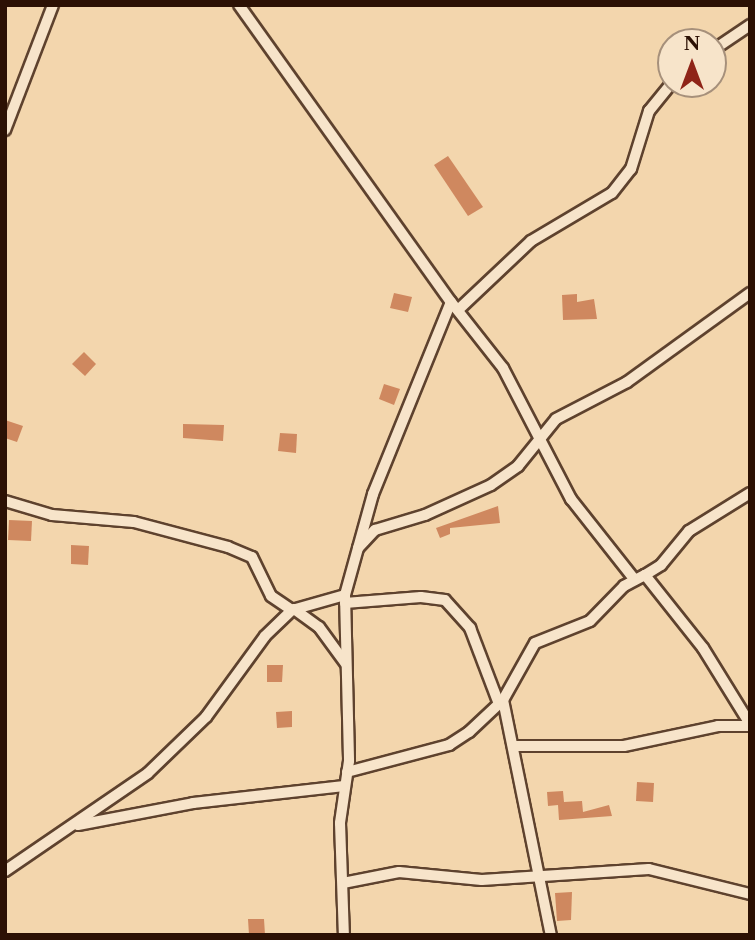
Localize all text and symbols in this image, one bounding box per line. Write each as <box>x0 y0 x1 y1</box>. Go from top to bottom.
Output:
north arrow <box>657 28 727 98</box>
text: N <box>684 32 700 55</box>

